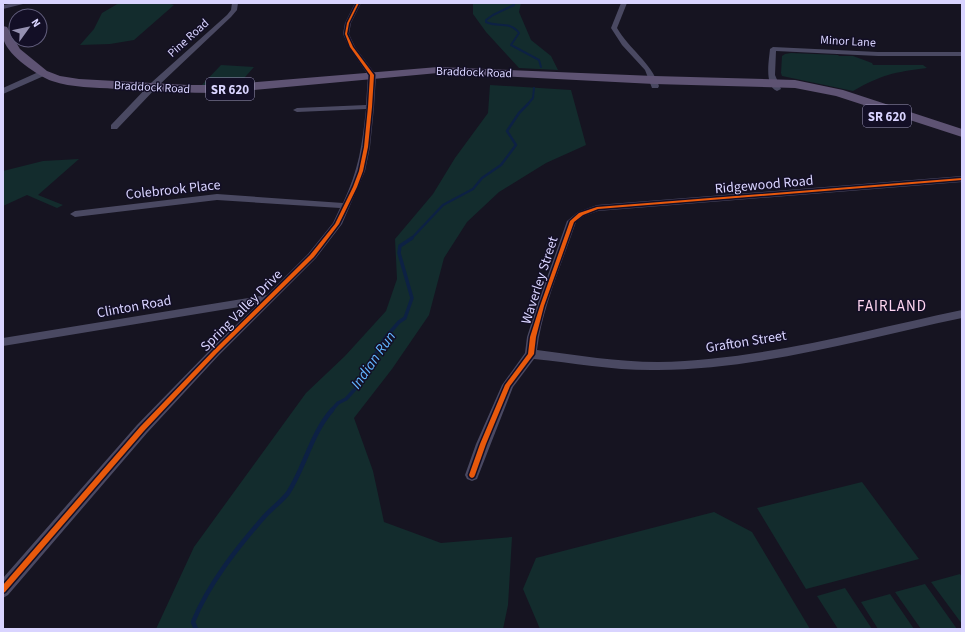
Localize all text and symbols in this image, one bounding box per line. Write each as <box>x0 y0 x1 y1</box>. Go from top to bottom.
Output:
north arrow <box>8 8 48 48</box>
street label: Pine Road <box>164 15 213 62</box>
text: N <box>28 16 44 30</box>
street label: Minor Lane <box>820 32 876 51</box>
street label: Braddock Road <box>436 63 512 82</box>
street label: Braddock Road <box>113 77 191 98</box>
road number: SR 620 <box>206 78 254 100</box>
road number: SR 620 <box>863 105 911 127</box>
street label: Ridgewood Road <box>714 171 814 199</box>
street label: Colebrook Place <box>125 175 221 205</box>
street label: Waverley Street <box>516 234 564 327</box>
street label: Spring Valley Drive <box>196 265 287 356</box>
street label: Clinton Road <box>95 291 173 323</box>
district label: FAIRLAND <box>857 296 927 317</box>
street label: Grafton Street <box>704 326 788 358</box>
water label: Indian Run <box>346 327 401 393</box>

